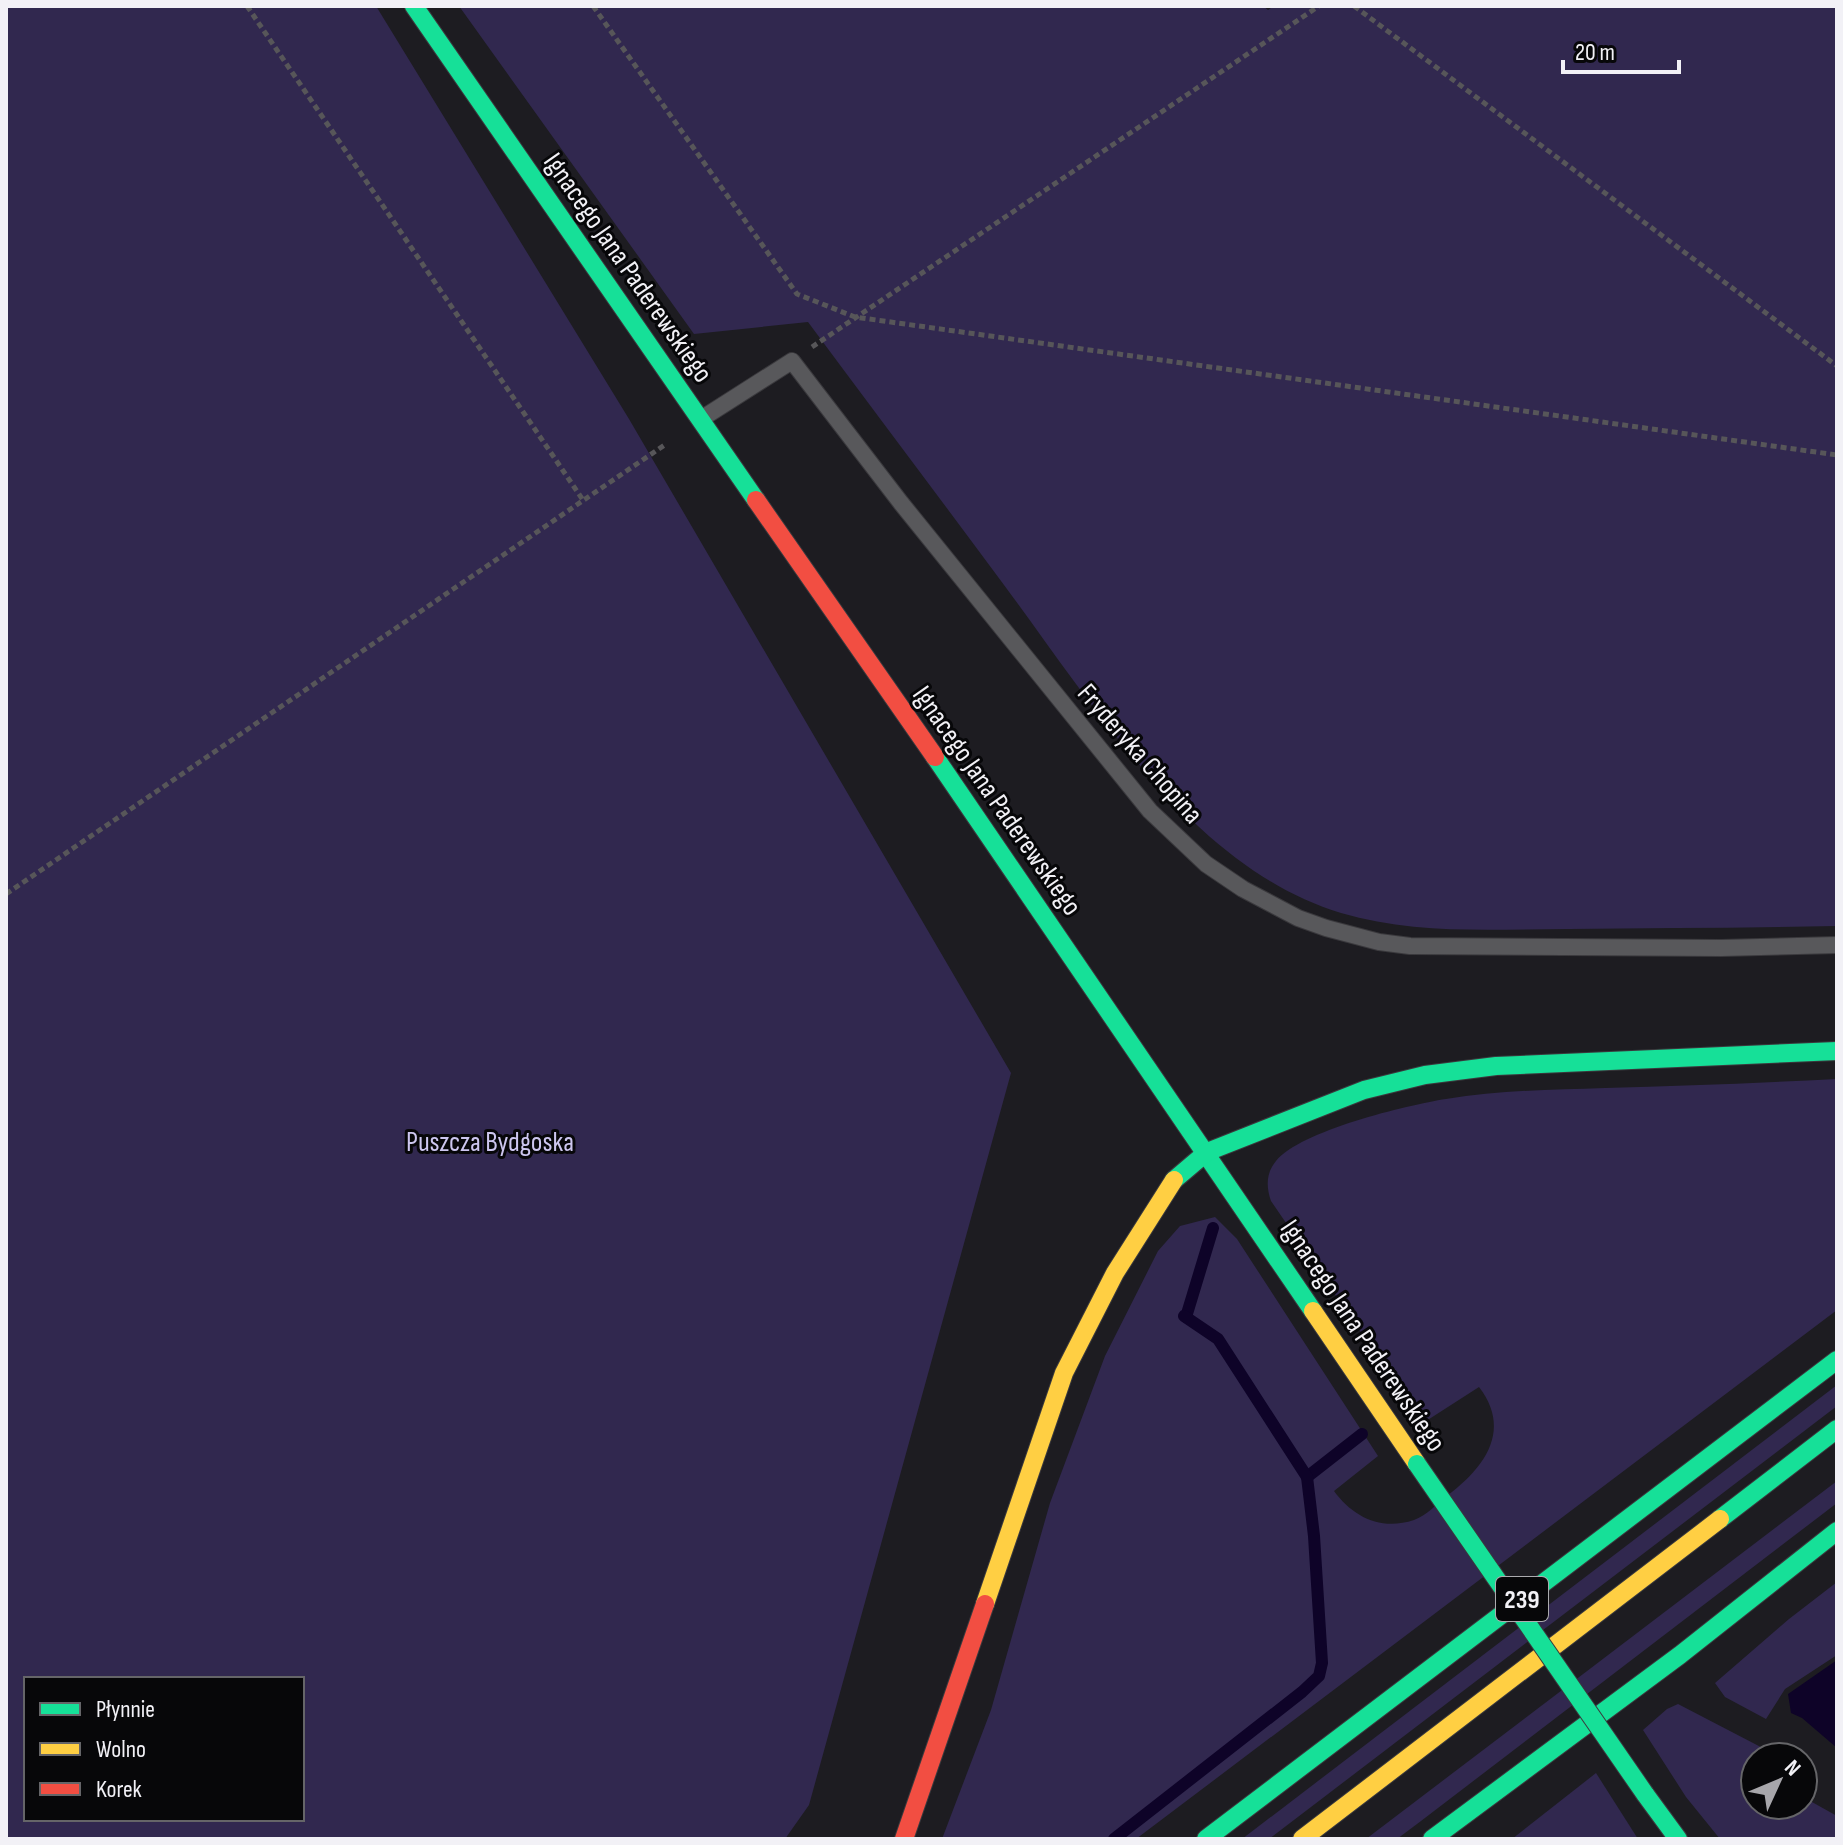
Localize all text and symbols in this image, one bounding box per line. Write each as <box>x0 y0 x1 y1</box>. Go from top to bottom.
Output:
scale bar <box>1563 24 1679 74</box>
text: 20 m <box>1575 38 1615 67</box>
street label: Ignacego Jana Paderewskiego <box>536 147 719 389</box>
street label: Fryderyka Chopina <box>1070 677 1209 831</box>
street label: Ignacego Jana Paderewskiego <box>905 680 1088 922</box>
park label: Puszcza Bydgoska <box>406 1126 574 1159</box>
street label: Ignacego Jana Paderewskiego <box>1273 1214 1453 1458</box>
road number: 239 <box>1496 1577 1548 1621</box>
legend <box>24 1677 304 1821</box>
text: Płynnie <box>96 1695 155 1724</box>
text: Wolno <box>96 1735 146 1764</box>
north arrow <box>1739 1741 1819 1821</box>
text: N <box>1779 1755 1806 1782</box>
text: Korek <box>96 1775 142 1804</box>

